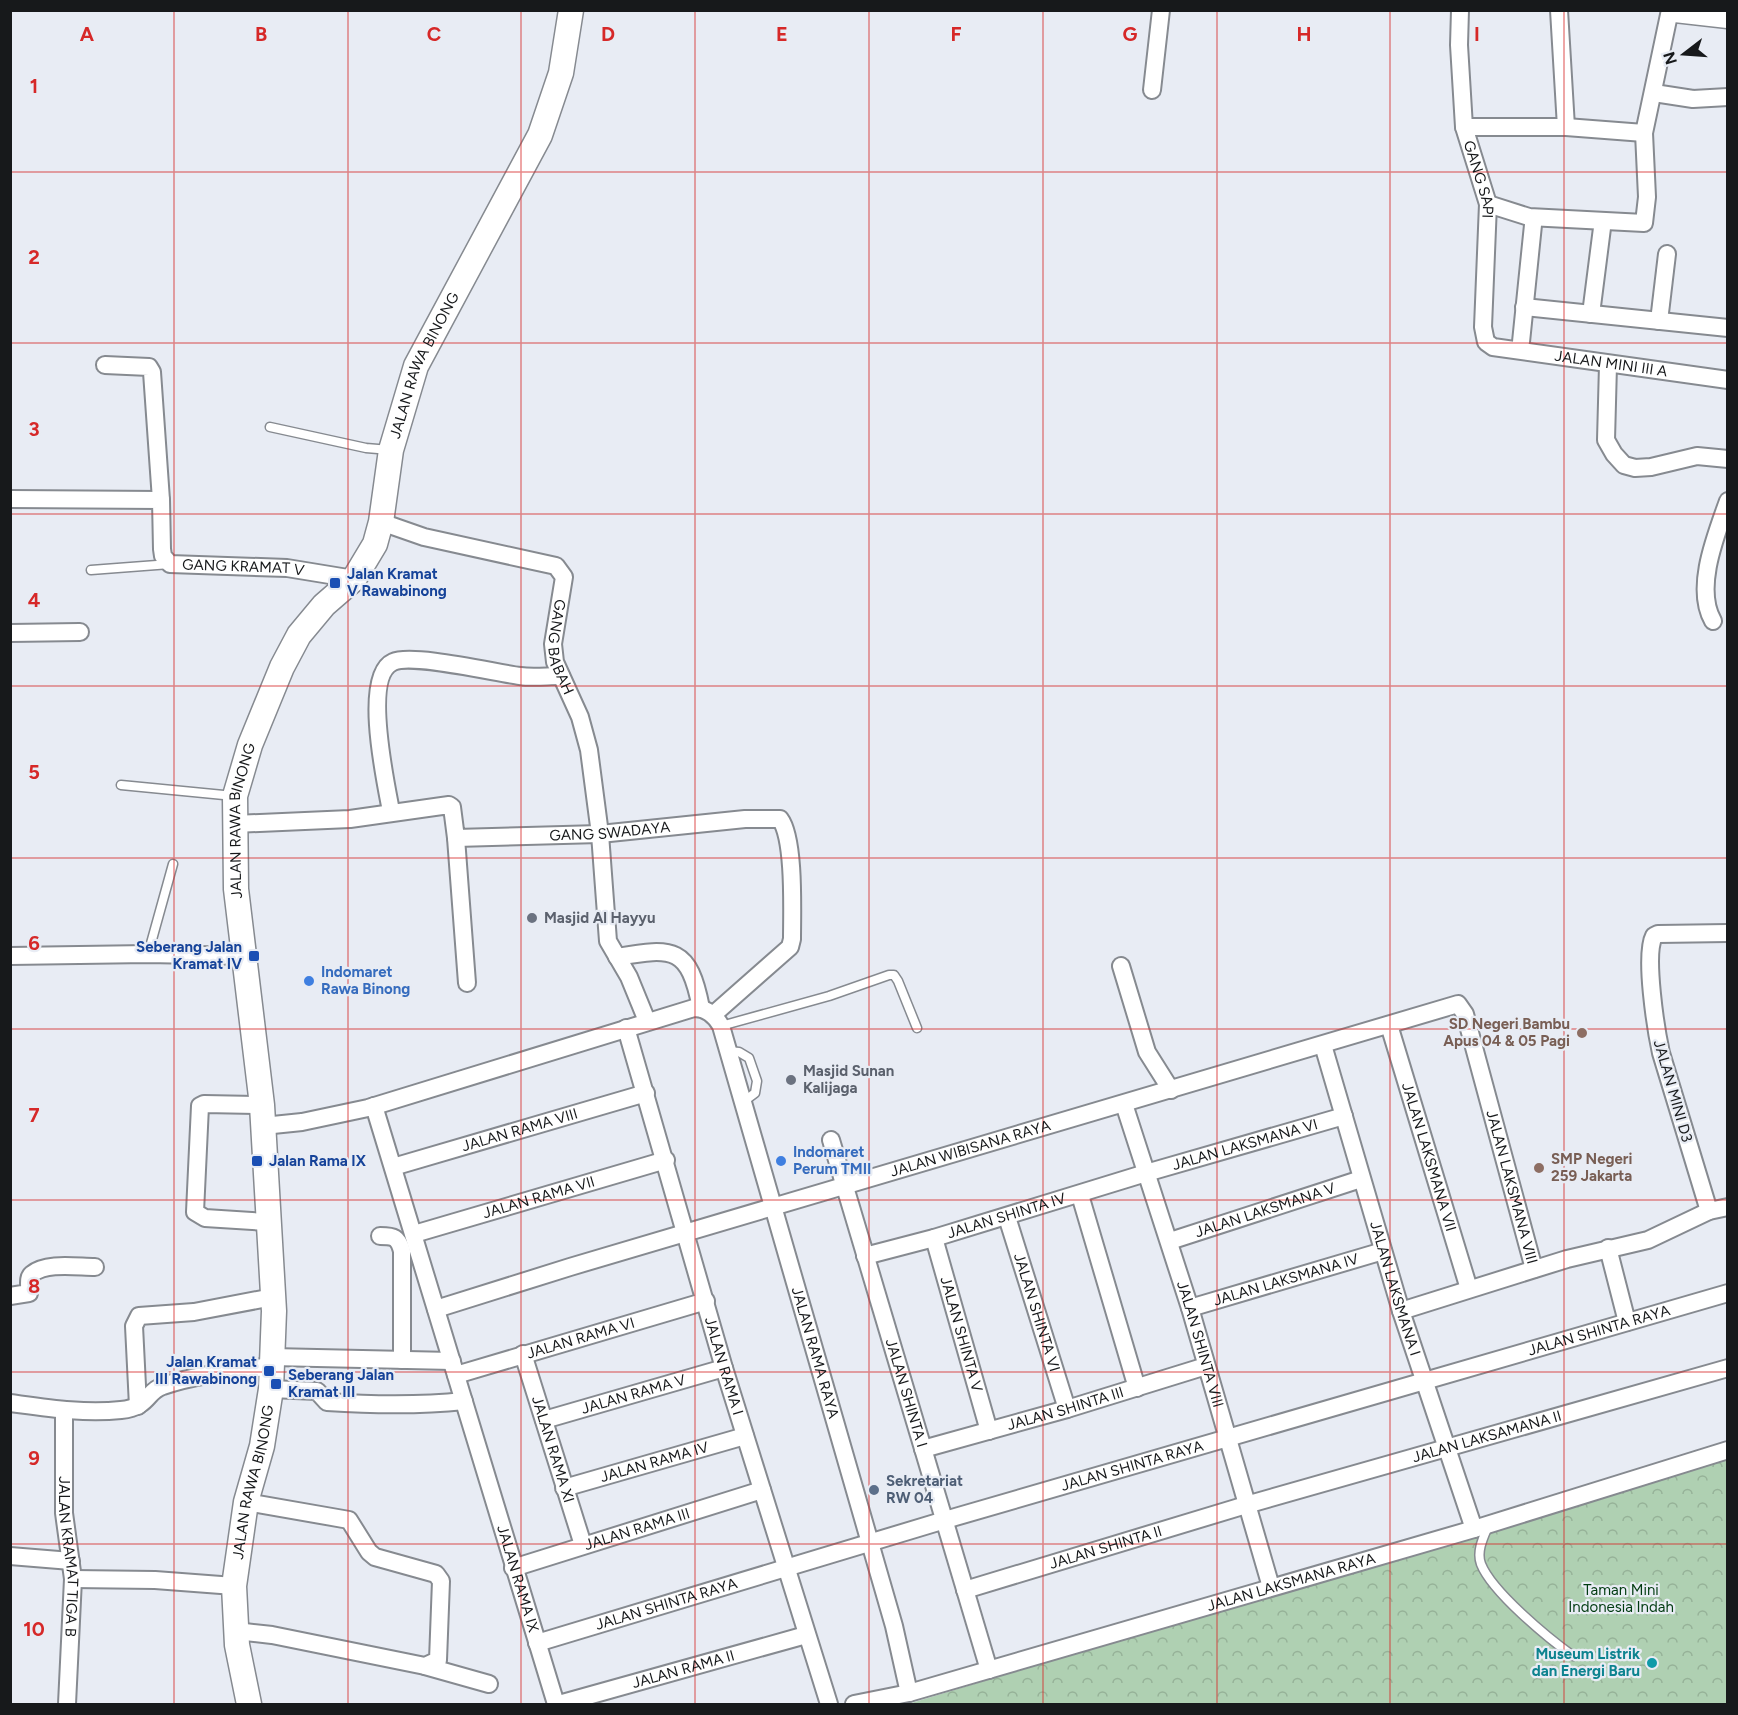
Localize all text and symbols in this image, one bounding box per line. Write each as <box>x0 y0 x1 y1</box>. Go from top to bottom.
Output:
text: A <box>80 22 95 46</box>
text: B <box>255 22 267 46</box>
text: C <box>427 22 441 46</box>
text: D <box>601 22 615 46</box>
text: E <box>776 22 788 46</box>
text: F <box>950 22 962 46</box>
text: G <box>1123 22 1138 46</box>
text: H <box>1297 22 1312 46</box>
text: I <box>1474 22 1480 46</box>
north arrow <box>1654 24 1714 84</box>
text: N <box>1659 50 1681 67</box>
text: 1 <box>30 74 38 98</box>
street label: GANG SAPI <box>1460 138 1497 219</box>
text: 2 <box>28 245 40 269</box>
street label: JALAN RAWA BINONG <box>386 289 463 441</box>
street label: JALAN MINI III A <box>1554 347 1668 380</box>
text: 3 <box>28 417 40 441</box>
street label: GANG KRAMAT V <box>182 555 306 580</box>
place label: Jalan Kramat V Rawabinong <box>347 565 447 600</box>
marker: Jalan Kramat V Rawabinong <box>328 576 342 590</box>
text: 4 <box>28 588 41 612</box>
street label: GANG BABAH <box>544 598 578 697</box>
street label: JALAN RAWA BINONG <box>226 741 259 900</box>
text: 5 <box>28 760 40 784</box>
street label: GANG SWADAYA <box>549 818 671 844</box>
place label: Masjid Al Hayyu <box>544 909 655 927</box>
marker: Masjid Al Hayyu <box>525 911 539 925</box>
text: 6 <box>28 931 40 955</box>
place label: Seberang Jalan Kramat IV <box>136 938 242 973</box>
marker: Seberang Jalan Kramat IV <box>247 949 261 963</box>
place label: Indomaret Rawa Binong <box>321 963 410 998</box>
marker: Indomaret Rawa Binong <box>302 974 316 988</box>
place label: SD Negeri Bambu Apus 04 & 05 Pagi <box>1443 1015 1570 1050</box>
marker: SD Negeri Bambu Apus 04 & 05 Pagi <box>1575 1026 1589 1040</box>
street label: JALAN MINI D3 <box>1650 1038 1696 1144</box>
place label: Masjid Sunan Kalijaga <box>803 1062 894 1097</box>
marker: Masjid Sunan Kalijaga <box>784 1073 798 1087</box>
street label: JALAN LAKSMANA VII <box>1398 1081 1460 1234</box>
text: 7 <box>28 1103 40 1127</box>
street label: JALAN RAMA VIII <box>460 1104 580 1155</box>
street label: JALAN LAKSMANA VIII <box>1482 1108 1541 1266</box>
street label: JALAN LAKSMANA VI <box>1170 1115 1320 1174</box>
street label: JALAN WIBISANA RAYA <box>888 1116 1053 1181</box>
place label: Indomaret Perum TMII <box>793 1143 871 1178</box>
place label: SMP Negeri 259 Jakarta <box>1551 1150 1632 1185</box>
place label: Jalan Rama IX <box>269 1152 367 1170</box>
marker: Jalan Rama IX <box>250 1154 264 1168</box>
marker: Indomaret Perum TMII <box>774 1154 788 1168</box>
marker: SMP Negeri 259 Jakarta <box>1532 1161 1546 1175</box>
street label: JALAN RAMA VII <box>481 1172 597 1222</box>
street label: JALAN LAKSMANA V <box>1193 1179 1338 1241</box>
street label: JALAN SHINTA IV <box>945 1189 1068 1242</box>
street label: JALAN LAKSMANA I <box>1366 1219 1424 1358</box>
street label: JALAN LAKSMANA IV <box>1211 1250 1361 1310</box>
street label: JALAN SHINTA VI <box>1010 1251 1064 1374</box>
text: 8 <box>28 1274 40 1298</box>
street label: JALAN SHINTA V <box>936 1275 987 1394</box>
street label: JALAN SHINTA VIII <box>1173 1279 1227 1410</box>
street label: JALAN RAMA RAYA <box>788 1285 843 1421</box>
street label: JALAN SHINTA RAYA <box>1526 1301 1672 1360</box>
street label: JALAN RAMA VI <box>524 1314 637 1363</box>
street label: JALAN RAMA I <box>701 1315 747 1417</box>
street label: JALAN SHINTA I <box>882 1336 931 1450</box>
place label: Jalan Kramat III Rawabinong <box>155 1353 257 1388</box>
marker: Jalan Kramat III Rawabinong <box>262 1364 276 1378</box>
place label: Seberang Jalan Kramat III <box>288 1366 394 1401</box>
street label: JALAN RAMA V <box>579 1370 688 1418</box>
marker: Seberang Jalan Kramat III <box>269 1377 283 1391</box>
street label: JALAN SHINTA III <box>1005 1383 1126 1434</box>
street label: JALAN RAMA XI <box>528 1394 578 1505</box>
street label: JALAN RAWA BINONG <box>229 1404 277 1561</box>
street label: JALAN LAKSAMANA II <box>1410 1407 1564 1466</box>
street label: JALAN SHINTA RAYA <box>1059 1437 1205 1495</box>
street label: JALAN RAMA IV <box>598 1438 711 1486</box>
text: 9 <box>28 1446 40 1470</box>
place label: Sekretariat RW 04 <box>886 1472 963 1507</box>
street label: JALAN KRAMAT TIGA B <box>55 1476 82 1637</box>
marker: Sekretariat RW 04 <box>867 1483 881 1497</box>
street label: JALAN RAMA III <box>582 1504 692 1554</box>
street label: JALAN SHINTA II <box>1047 1522 1164 1573</box>
street label: JALAN RAMA IX <box>493 1523 543 1635</box>
street label: JALAN LAKSMANA RAYA <box>1205 1549 1377 1615</box>
street label: JALAN SHINTA RAYA <box>593 1574 739 1634</box>
park label: Taman Mini Indonesia Indah <box>1568 1581 1674 1616</box>
text: 10 <box>23 1617 45 1641</box>
place label: Museum Listrik dan Energi Baru <box>1532 1645 1640 1680</box>
street label: JALAN RAMA II <box>630 1646 736 1692</box>
marker: Museum Listrik dan Energi Baru <box>1645 1656 1659 1670</box>

